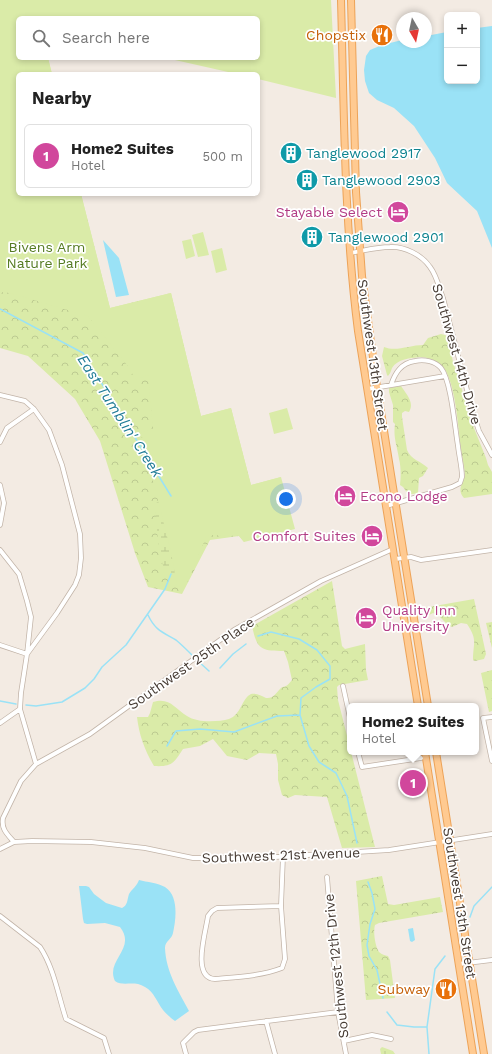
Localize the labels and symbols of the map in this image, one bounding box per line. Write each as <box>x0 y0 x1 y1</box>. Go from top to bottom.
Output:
north arrow <box>396 12 432 48</box>
restaurant icon: Chopstix <box>369 22 395 48</box>
place label: Chopstix <box>306 27 366 43</box>
building icon: Tanglewood 2917 <box>278 140 304 166</box>
place label: Tanglewood 2917 <box>306 145 421 161</box>
building icon: Tanglewood 2903 <box>294 167 320 193</box>
place label: Tanglewood 2903 <box>322 172 441 188</box>
hotel icon: Stayable Select <box>385 199 411 225</box>
place label: Stayable Select <box>276 204 382 220</box>
building icon: Tanglewood 2901 <box>299 224 325 250</box>
place label: Tanglewood 2901 <box>328 229 444 245</box>
park label: Bivens Arm Nature Park <box>7 239 87 271</box>
street label: Southwest 13th Street <box>354 278 392 432</box>
street label: Southwest 14th Drive <box>429 282 485 426</box>
water label: East Tumblin' Creek <box>74 351 167 481</box>
hotel icon: Econo Lodge <box>332 483 358 509</box>
place label: Econo Lodge <box>360 488 448 504</box>
your location <box>276 489 296 509</box>
hotel icon: Comfort Suites <box>359 523 385 549</box>
place label: Comfort Suites <box>253 528 356 544</box>
place label: Quality Inn University <box>382 602 456 634</box>
hotel icon: Quality Inn University <box>353 605 379 631</box>
street label: Southwest 25th Place <box>125 613 257 713</box>
pin: 1 <box>400 768 426 798</box>
street label: Southwest 13th Street <box>440 826 480 980</box>
street label: Southwest 21st Avenue <box>201 844 361 866</box>
street label: Southwest 12th Drive <box>320 893 352 1039</box>
restaurant icon: Subway <box>433 976 459 1002</box>
place label: Subway <box>378 981 431 997</box>

